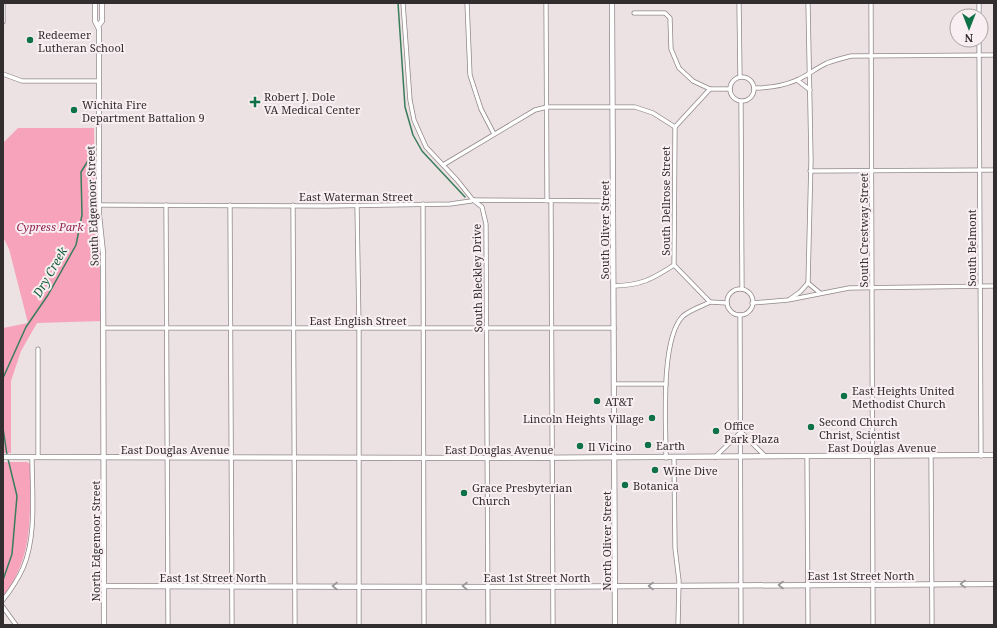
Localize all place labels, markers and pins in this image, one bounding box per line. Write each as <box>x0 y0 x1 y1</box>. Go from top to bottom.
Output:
place label: Redeemer Lutheran School <box>38 27 125 55</box>
marker: Redeemer Lutheran School <box>25 35 35 45</box>
place label: Robert J. Dole VA Medical Center <box>264 89 361 117</box>
marker: Robert J. Dole VA Medical Center <box>249 96 261 108</box>
place label: Wichita Fire Department Battalion 9 <box>82 97 205 125</box>
marker: Wichita Fire Department Battalion 9 <box>69 105 79 115</box>
place label: East Heights United Methodist Church <box>852 383 955 411</box>
marker: East Heights United Methodist Church <box>839 391 849 401</box>
place label: AT&T <box>605 394 634 409</box>
marker: AT&T <box>592 396 602 406</box>
place label: Lincoln Heights Village <box>523 411 644 426</box>
marker: Lincoln Heights Village <box>647 413 657 423</box>
place label: Second Church Christ, Scientist <box>819 414 900 442</box>
place label: Office Park Plaza <box>724 418 779 446</box>
marker: Second Church Christ, Scientist <box>806 422 816 432</box>
marker: Office Park Plaza <box>711 426 721 436</box>
place label: Earth <box>656 438 685 453</box>
place label: Il Vicino <box>588 439 632 454</box>
marker: Earth <box>643 440 653 450</box>
marker: Il Vicino <box>575 441 585 451</box>
place label: Wine Dive <box>663 463 718 478</box>
marker: Wine Dive <box>650 465 660 475</box>
place label: Botanica <box>633 478 679 493</box>
place label: Grace Presbyterian Church <box>472 480 572 508</box>
marker: Botanica <box>620 480 630 490</box>
marker: Grace Presbyterian Church <box>459 488 469 498</box>

